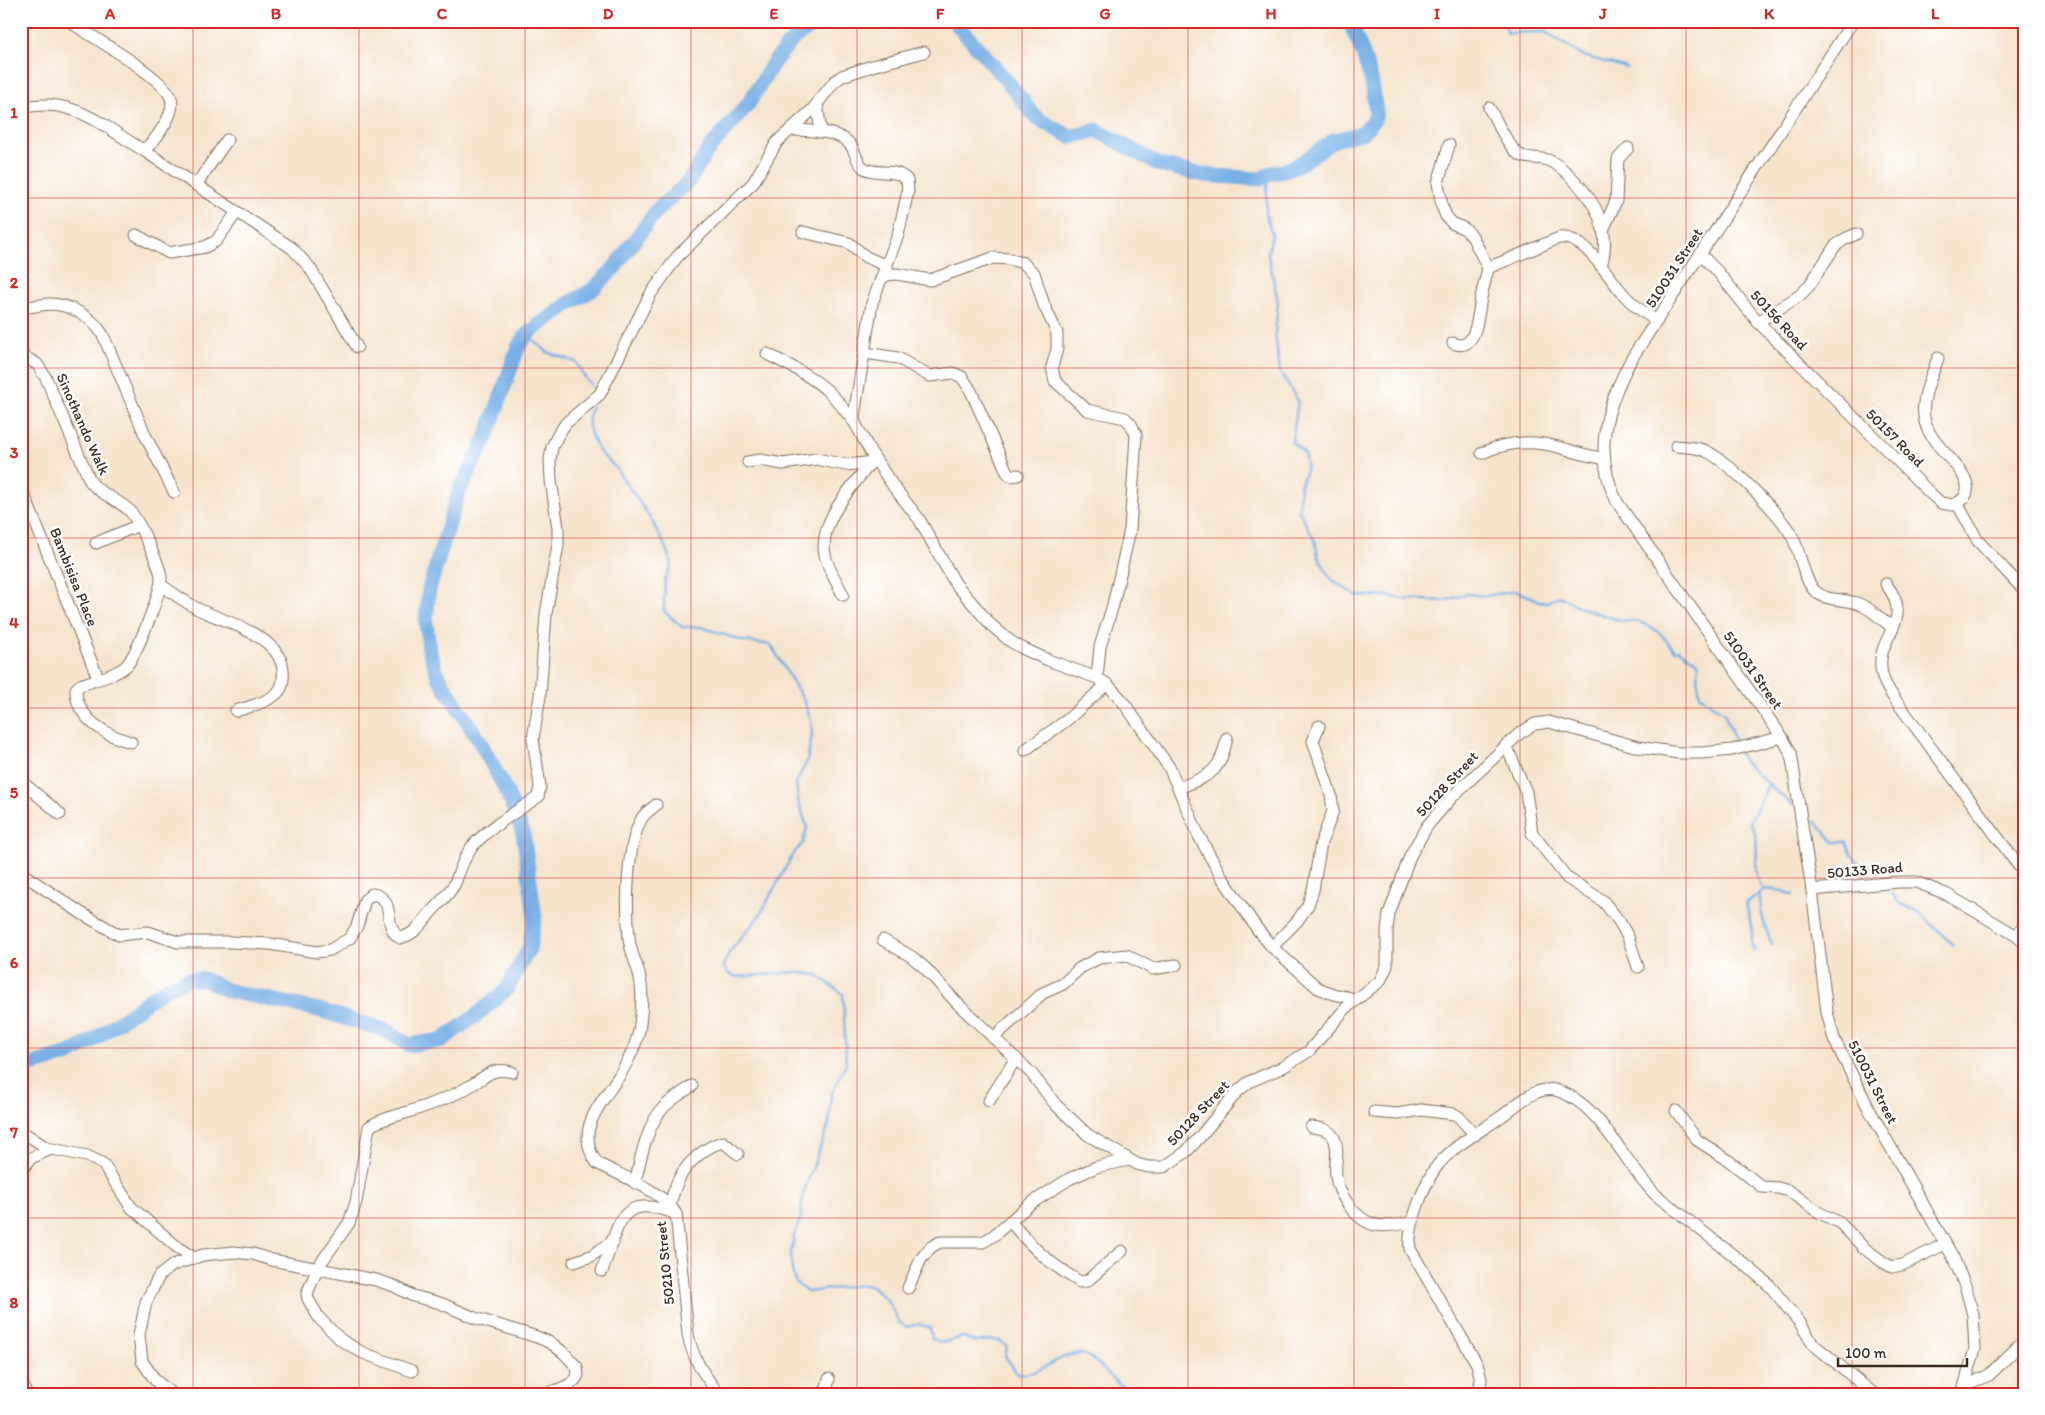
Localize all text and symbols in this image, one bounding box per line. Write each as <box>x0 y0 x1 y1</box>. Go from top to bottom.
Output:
text: A <box>104 4 116 23</box>
text: B <box>271 4 282 23</box>
text: C <box>437 4 448 23</box>
text: D <box>603 4 614 23</box>
text: E <box>770 4 779 23</box>
text: F <box>936 4 945 23</box>
text: G <box>1099 4 1111 23</box>
text: H <box>1265 4 1277 23</box>
text: I <box>1434 4 1440 23</box>
text: J <box>1598 4 1607 23</box>
text: K <box>1764 4 1775 23</box>
text: L <box>1931 4 1940 23</box>
text: 1 <box>10 103 18 122</box>
street label: 510031 Street <box>1642 224 1707 311</box>
text: 2 <box>10 273 19 292</box>
street label: 50156 Road <box>1747 286 1812 354</box>
street label: Sinothando Walk <box>53 370 114 478</box>
street label: 50157 Road <box>1862 405 1928 471</box>
text: 3 <box>10 443 19 462</box>
street label: Bambisisa Place <box>46 525 102 629</box>
text: 4 <box>9 613 19 632</box>
street label: 510031 Street <box>1719 627 1787 713</box>
street label: 50128 Street <box>1412 747 1482 821</box>
text: 5 <box>10 783 19 802</box>
street label: 50133 Road <box>1826 858 1904 882</box>
text: 6 <box>10 953 19 972</box>
street label: 510031 Street <box>1844 1037 1902 1127</box>
street label: 50128 Street <box>1163 1076 1233 1150</box>
text: 7 <box>9 1123 18 1142</box>
street label: 50210 Street <box>652 1220 678 1306</box>
text: 8 <box>10 1293 19 1312</box>
scale bar <box>1838 1335 1966 1367</box>
text: 100 m <box>1845 1344 1887 1362</box>

